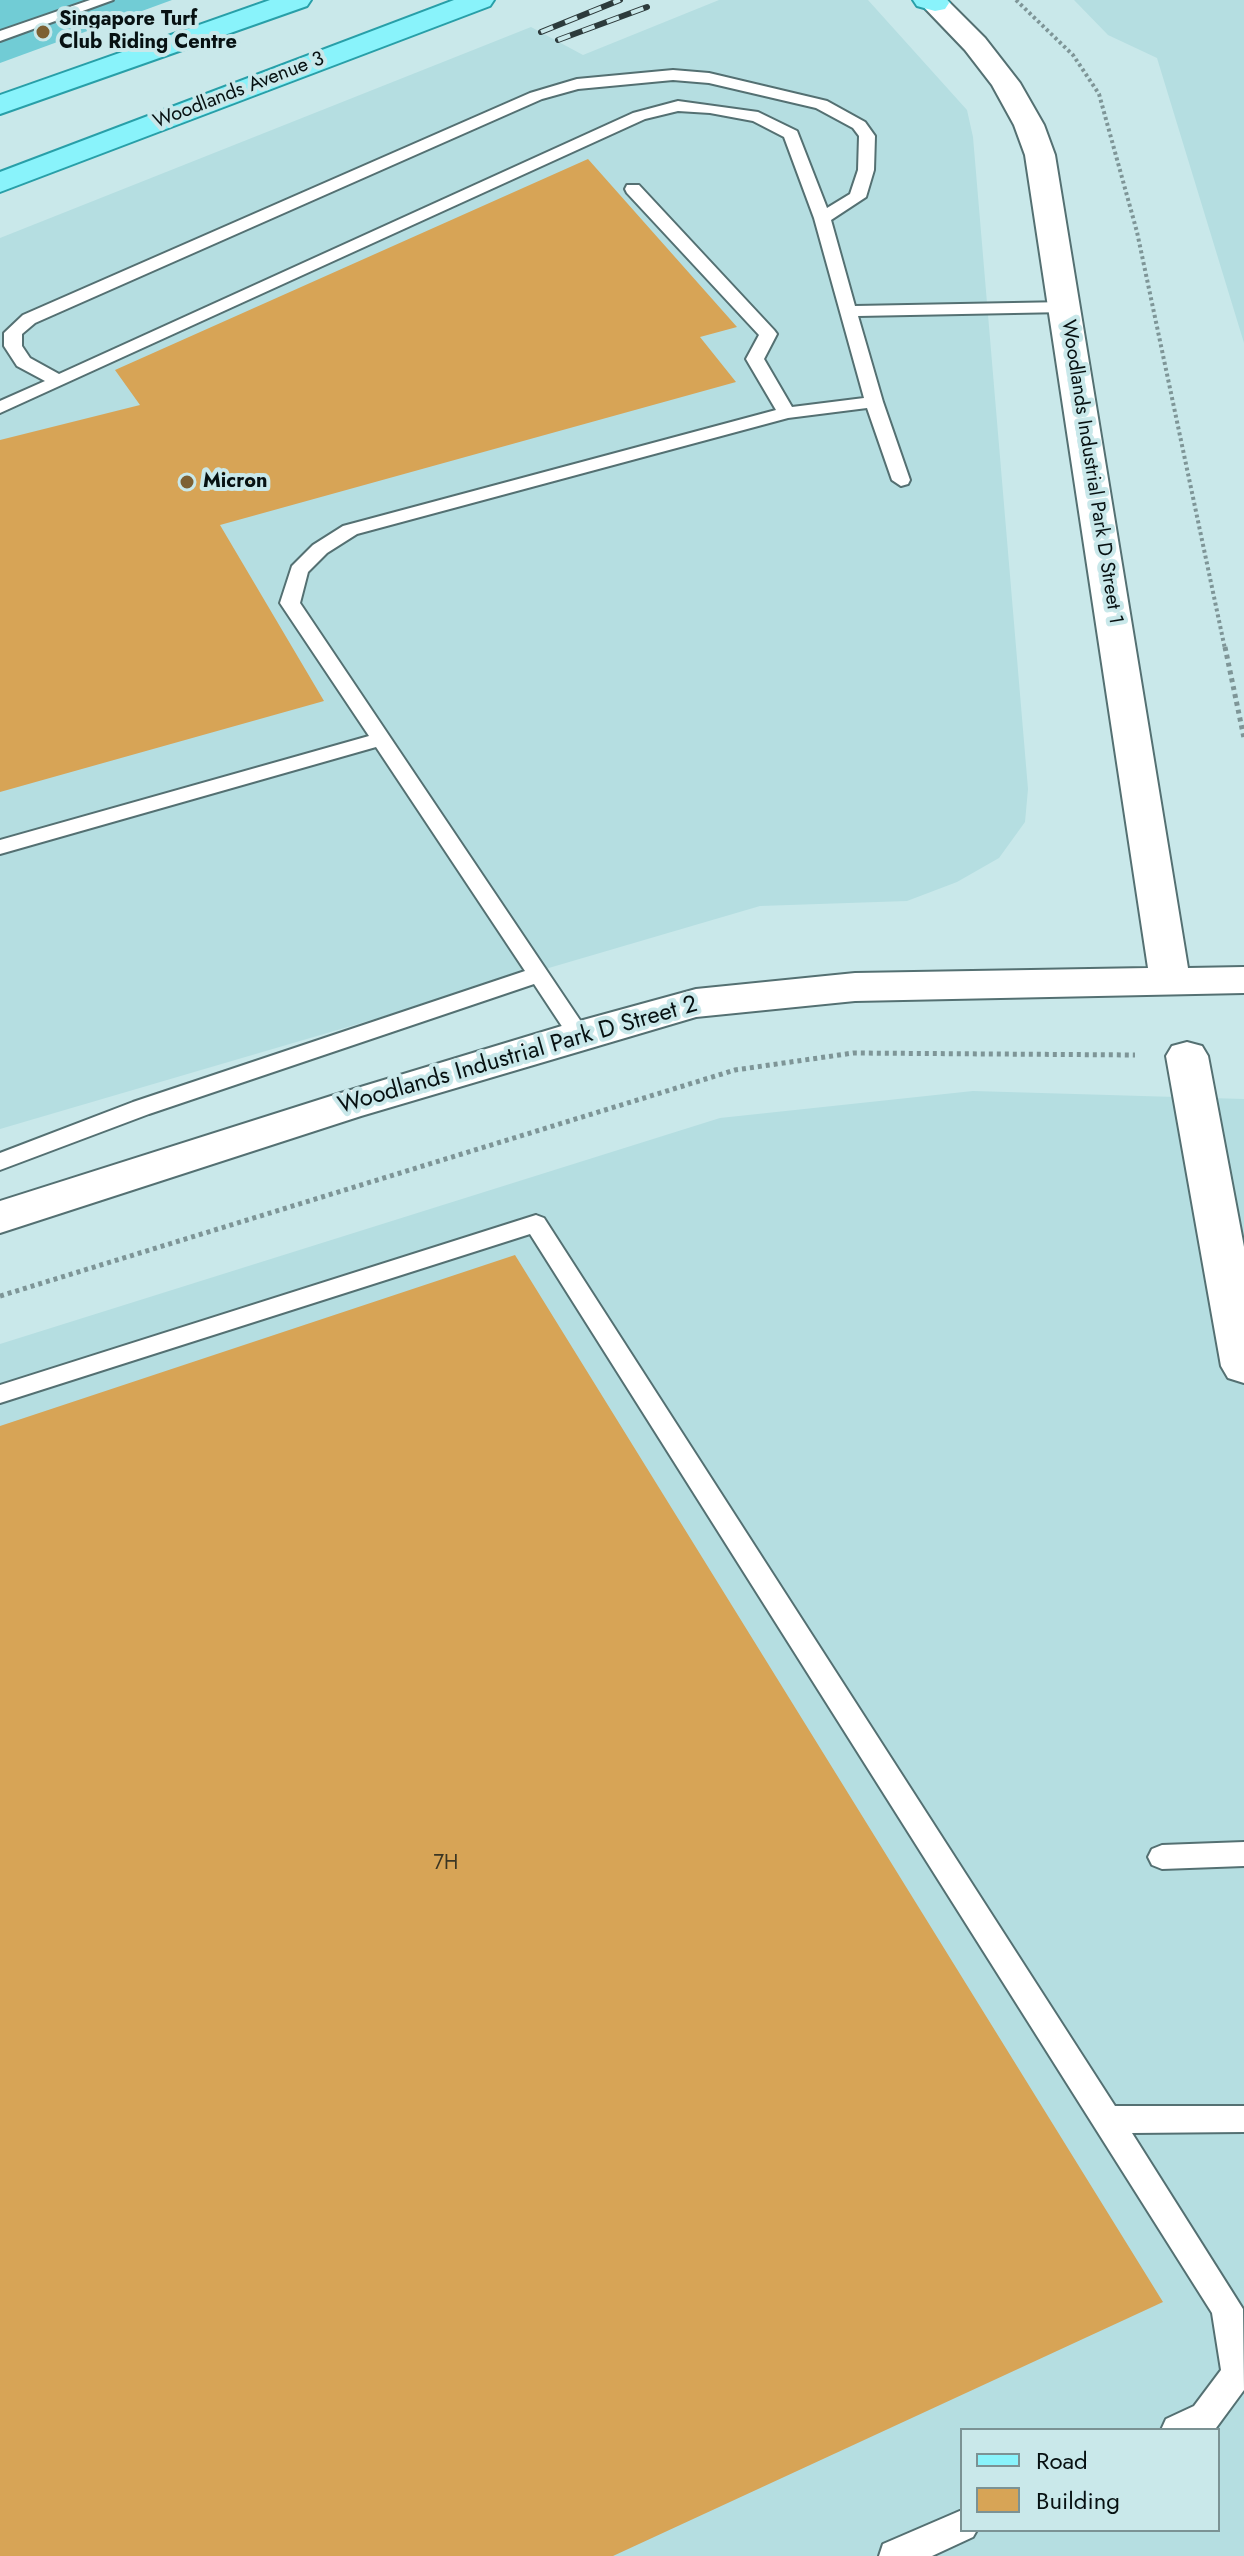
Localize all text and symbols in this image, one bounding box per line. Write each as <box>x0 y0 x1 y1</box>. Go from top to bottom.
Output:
place label: Singapore Turf Club Riding Centre <box>59 8 237 55</box>
marker: Singapore Turf Club Riding Centre <box>34 23 52 41</box>
street label: Woodlands Avenue 3 <box>150 47 328 135</box>
street label: Woodlands Industrial Park D Street 1 <box>1055 318 1127 626</box>
place label: Micron <box>203 470 267 494</box>
marker: Micron <box>178 473 196 491</box>
street label: Woodlands Industrial Park D Street 2 <box>335 991 701 1121</box>
house number: 7H <box>434 1852 458 1876</box>
legend <box>960 2428 1220 2532</box>
text: Road <box>1036 2443 1088 2478</box>
text: Building <box>1036 2483 1120 2518</box>

